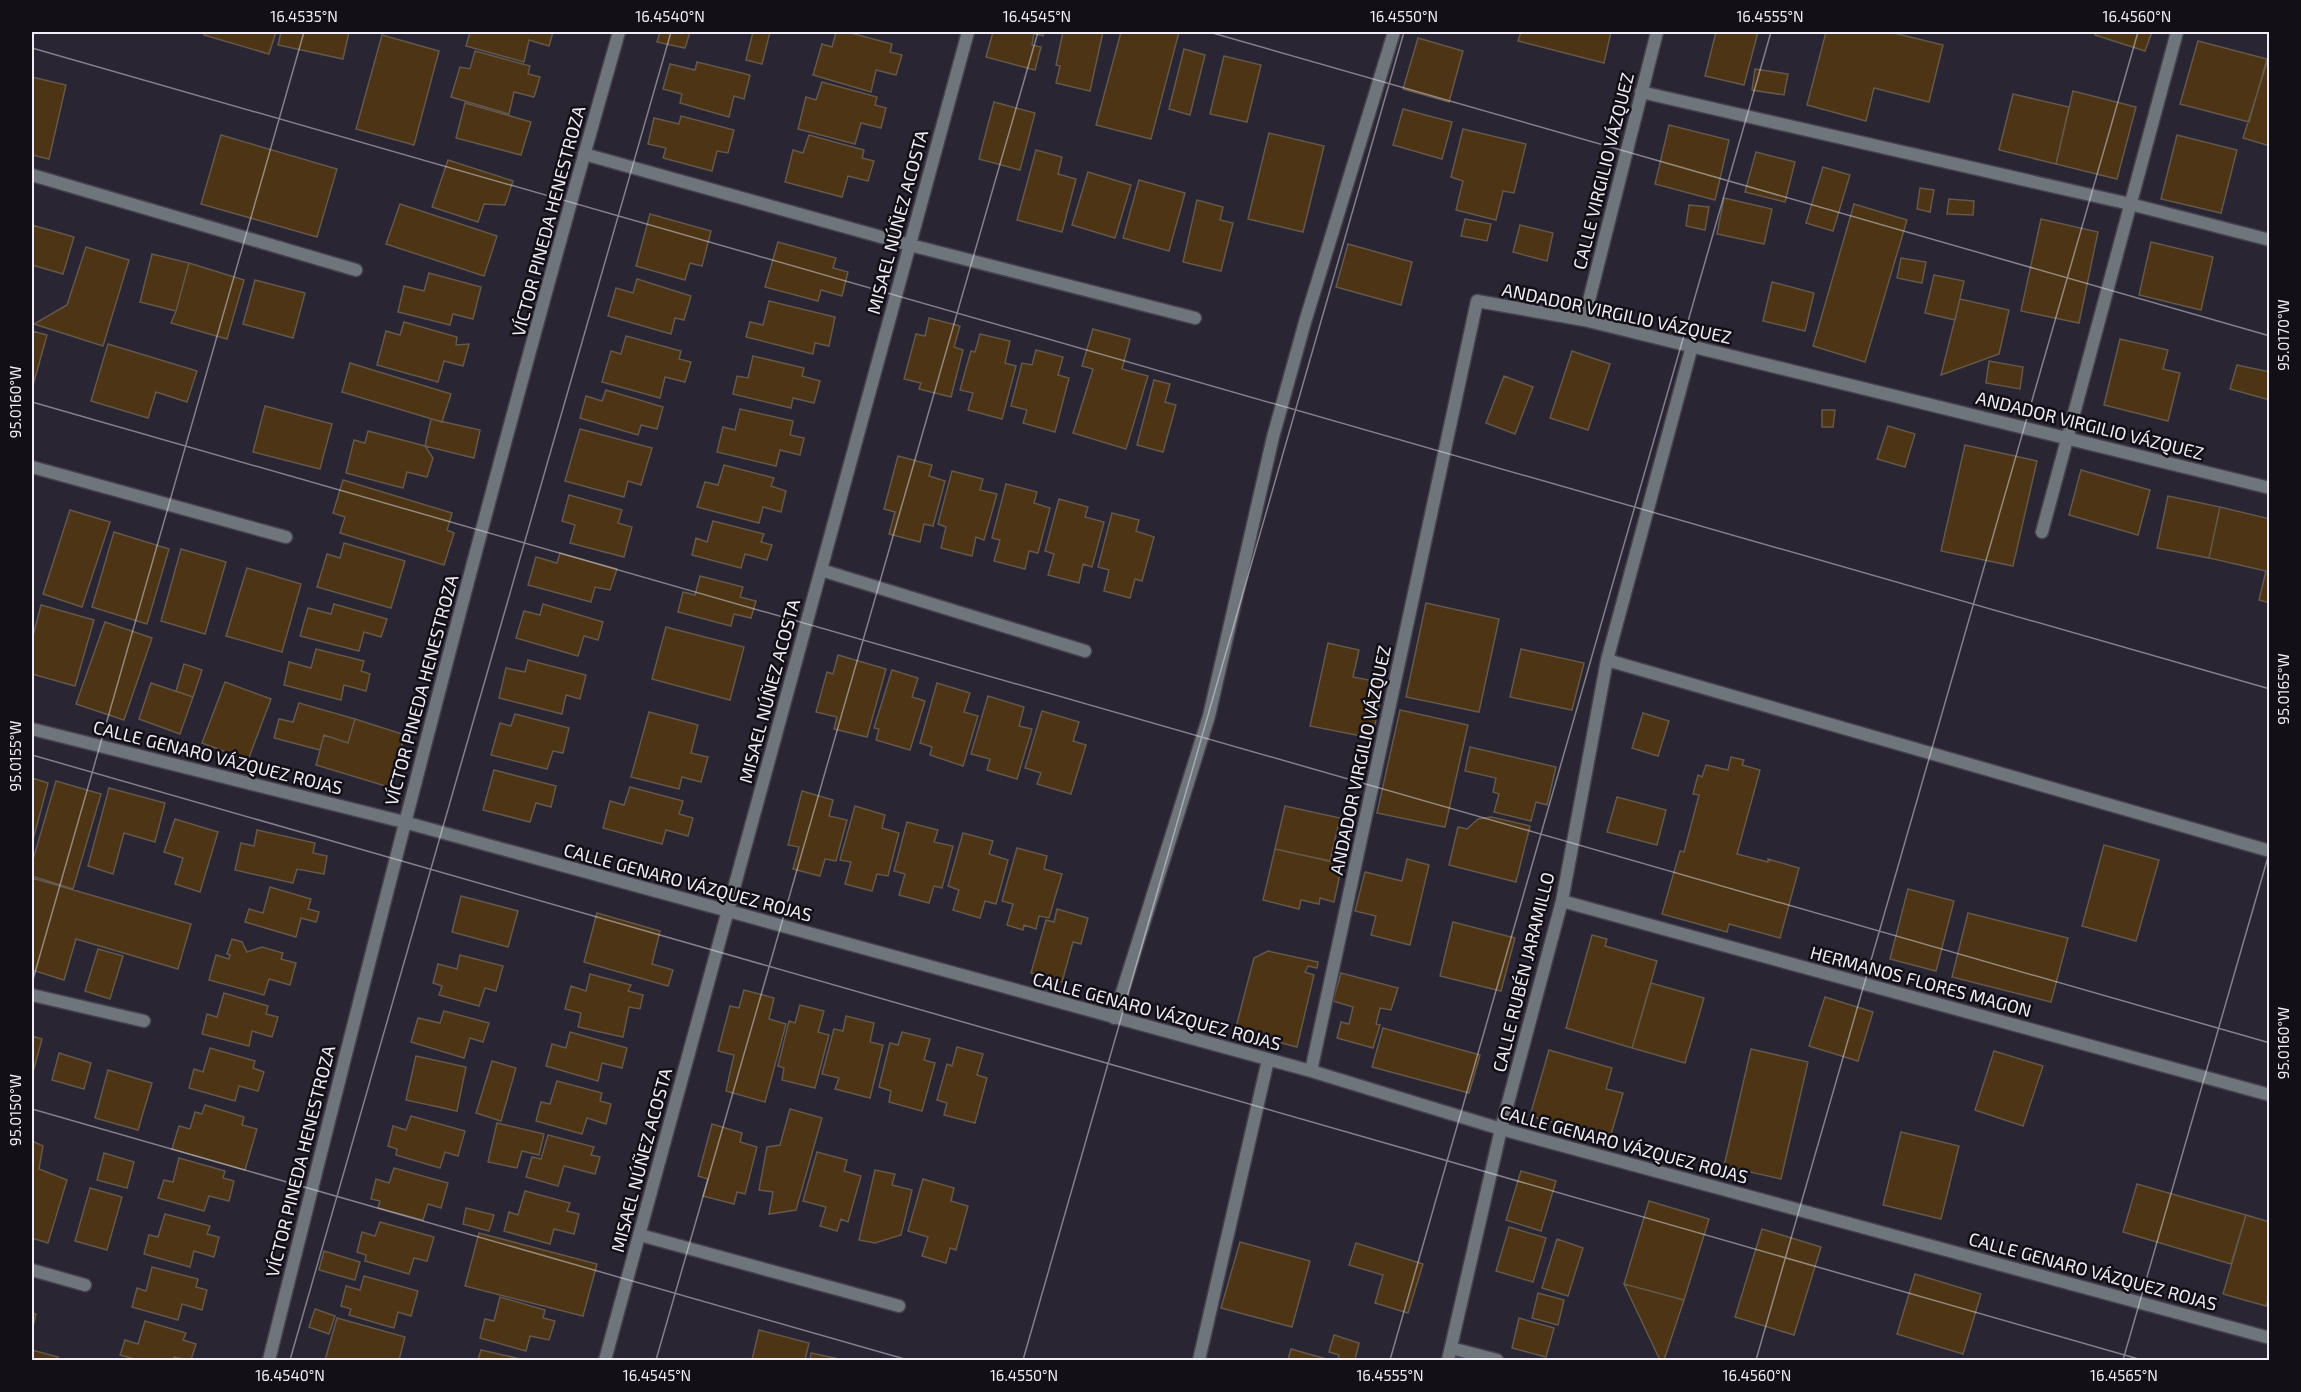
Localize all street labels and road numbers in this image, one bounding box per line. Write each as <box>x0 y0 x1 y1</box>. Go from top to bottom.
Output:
street label: CALLE VIRGILIO VÁZQUEZ <box>1568 70 1638 272</box>
street label: VÍCTOR PINEDA HENESTROZA <box>507 102 590 339</box>
street label: MISAEL NÚÑEZ ACOSTA <box>862 127 932 317</box>
street label: ANDADOR VIRGILIO VÁZQUEZ <box>1500 278 1734 348</box>
street label: ANDADOR VIRGILIO VÁZQUEZ <box>1974 386 2206 464</box>
street label: VÍCTOR PINEDA HENESTROZA <box>380 571 463 808</box>
street label: MISAEL NÚÑEZ ACOSTA <box>734 596 804 786</box>
street label: ANDADOR VIRGILIO VÁZQUEZ <box>1325 643 1395 877</box>
street label: CALLE GENARO VÁZQUEZ ROJAS <box>91 715 345 799</box>
street label: CALLE GENARO VÁZQUEZ ROJAS <box>561 838 815 926</box>
street label: CALLE RUBÉN JARAMILLO <box>1488 870 1558 1074</box>
street label: HERMANOS FLORES MAGON <box>1808 941 2034 1021</box>
street label: CALLE GENARO VÁZQUEZ ROJAS <box>1030 967 1284 1055</box>
street label: VÍCTOR PINEDA HENESTROZA <box>261 1042 340 1279</box>
street label: MISAEL NÚÑEZ ACOSTA <box>606 1065 676 1255</box>
street label: CALLE GENARO VÁZQUEZ ROJAS <box>1497 1100 1751 1188</box>
street label: CALLE GENARO VÁZQUEZ ROJAS <box>1966 1227 2220 1315</box>

